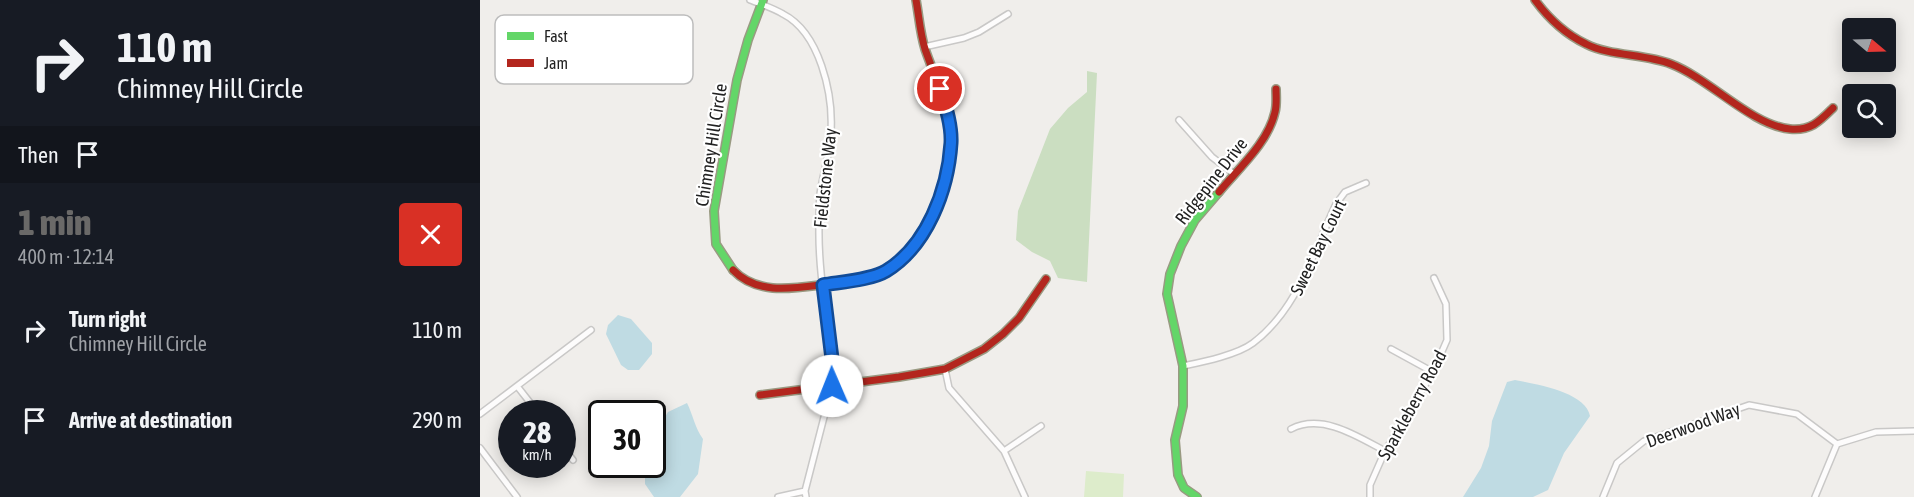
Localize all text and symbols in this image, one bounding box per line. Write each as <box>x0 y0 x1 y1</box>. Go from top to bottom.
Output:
legend <box>495 15 693 84</box>
north arrow <box>1842 18 1896 72</box>
map controls <box>1842 18 1896 138</box>
text: 110 m <box>117 23 212 71</box>
icon: right <box>18 24 96 102</box>
text: Fast <box>544 27 568 45</box>
text: Jam <box>544 54 568 72</box>
pin <box>914 63 965 114</box>
icon: arrive <box>923 72 956 105</box>
text: Chimney Hill Circle <box>117 73 303 104</box>
street label: Chimney Hill Circle <box>691 82 731 208</box>
button: search <box>1842 84 1896 138</box>
street label: Fieldstone Way <box>809 127 841 229</box>
street label: Ridgepine Drive <box>1171 133 1251 229</box>
icon: arrive <box>71 138 104 171</box>
text: Then <box>18 142 59 168</box>
street label: Sweet Bay Court <box>1286 196 1350 298</box>
text: 1 min <box>18 201 92 243</box>
button: close <box>399 203 462 266</box>
text: 400 m · 12:14 <box>18 245 114 268</box>
text: Turn right <box>69 306 146 332</box>
icon: right <box>18 314 51 347</box>
text: 110 m <box>412 317 462 343</box>
text: Chimney Hill Circle <box>69 332 207 355</box>
street label: Sparkleberry Road <box>1373 347 1451 463</box>
position arrow <box>800 354 864 418</box>
street label: Deerwood Way <box>1643 398 1743 452</box>
speed limit sign: 30 <box>588 400 666 478</box>
icon: arrive <box>18 404 51 437</box>
text: Arrive at destination <box>69 407 232 433</box>
text: 290 m <box>412 407 462 433</box>
text: 28 <box>523 415 551 449</box>
text: km/h <box>522 446 552 463</box>

